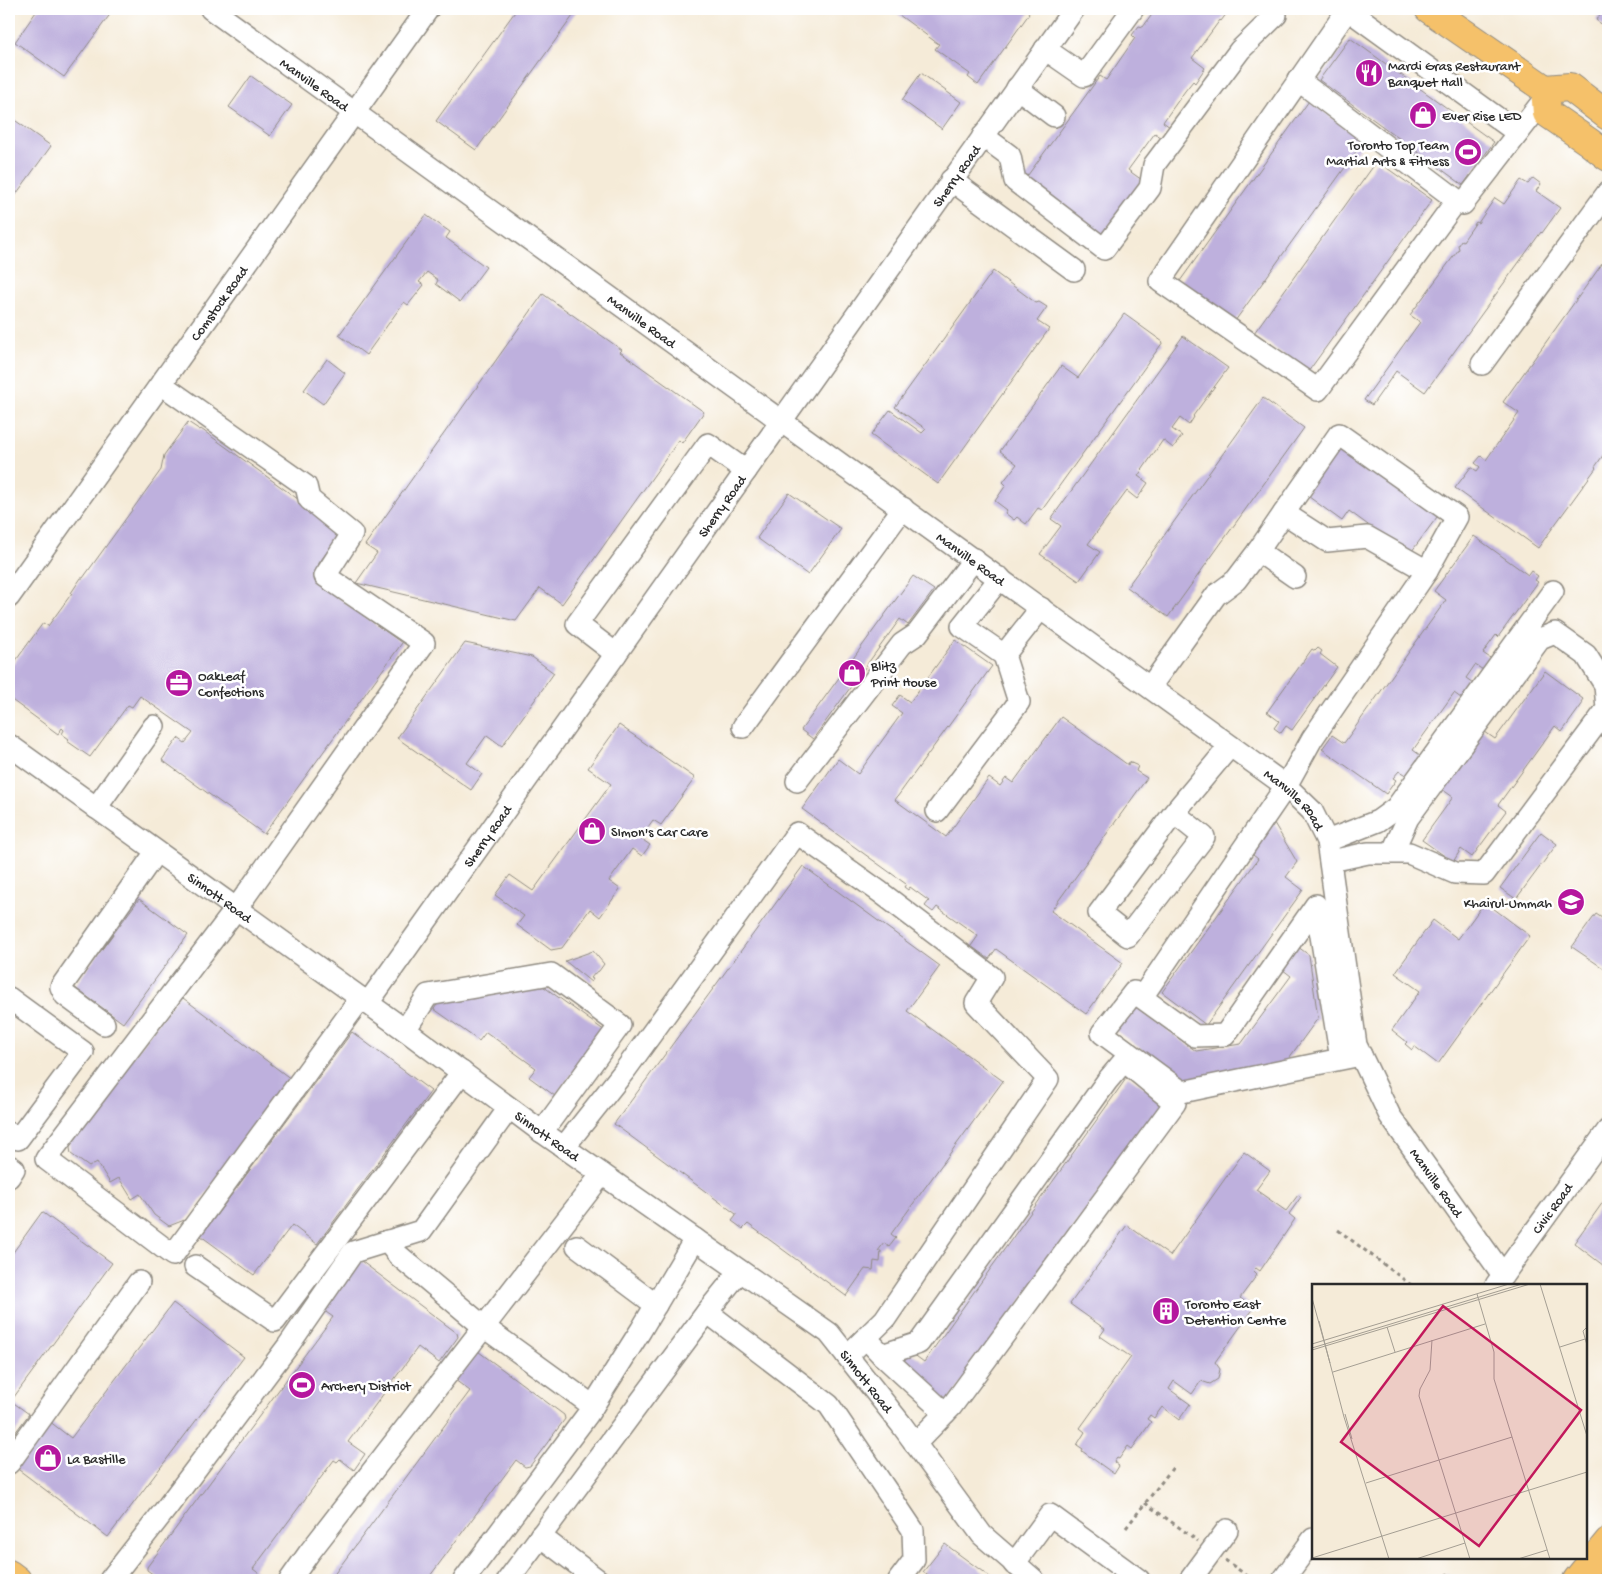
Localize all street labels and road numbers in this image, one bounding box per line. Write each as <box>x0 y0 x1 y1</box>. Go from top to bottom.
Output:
street label: Manville Road <box>276 55 352 118</box>
street label: Sherry Road <box>930 141 987 211</box>
street label: Comstock Road <box>188 262 254 345</box>
street label: Manville Road <box>603 292 680 354</box>
street label: Sherry Road <box>695 471 752 541</box>
street label: Manville Road <box>932 530 1009 592</box>
street label: Manville Road <box>1259 767 1327 835</box>
street label: Sherry Road <box>461 802 518 872</box>
street label: Sinnott Road <box>183 870 256 929</box>
street label: Sinnott Road <box>510 1108 583 1167</box>
street label: Manville Road <box>1405 1146 1466 1223</box>
street label: Civic Road <box>1530 1179 1579 1238</box>
street label: Sinnott Road <box>835 1347 896 1419</box>

